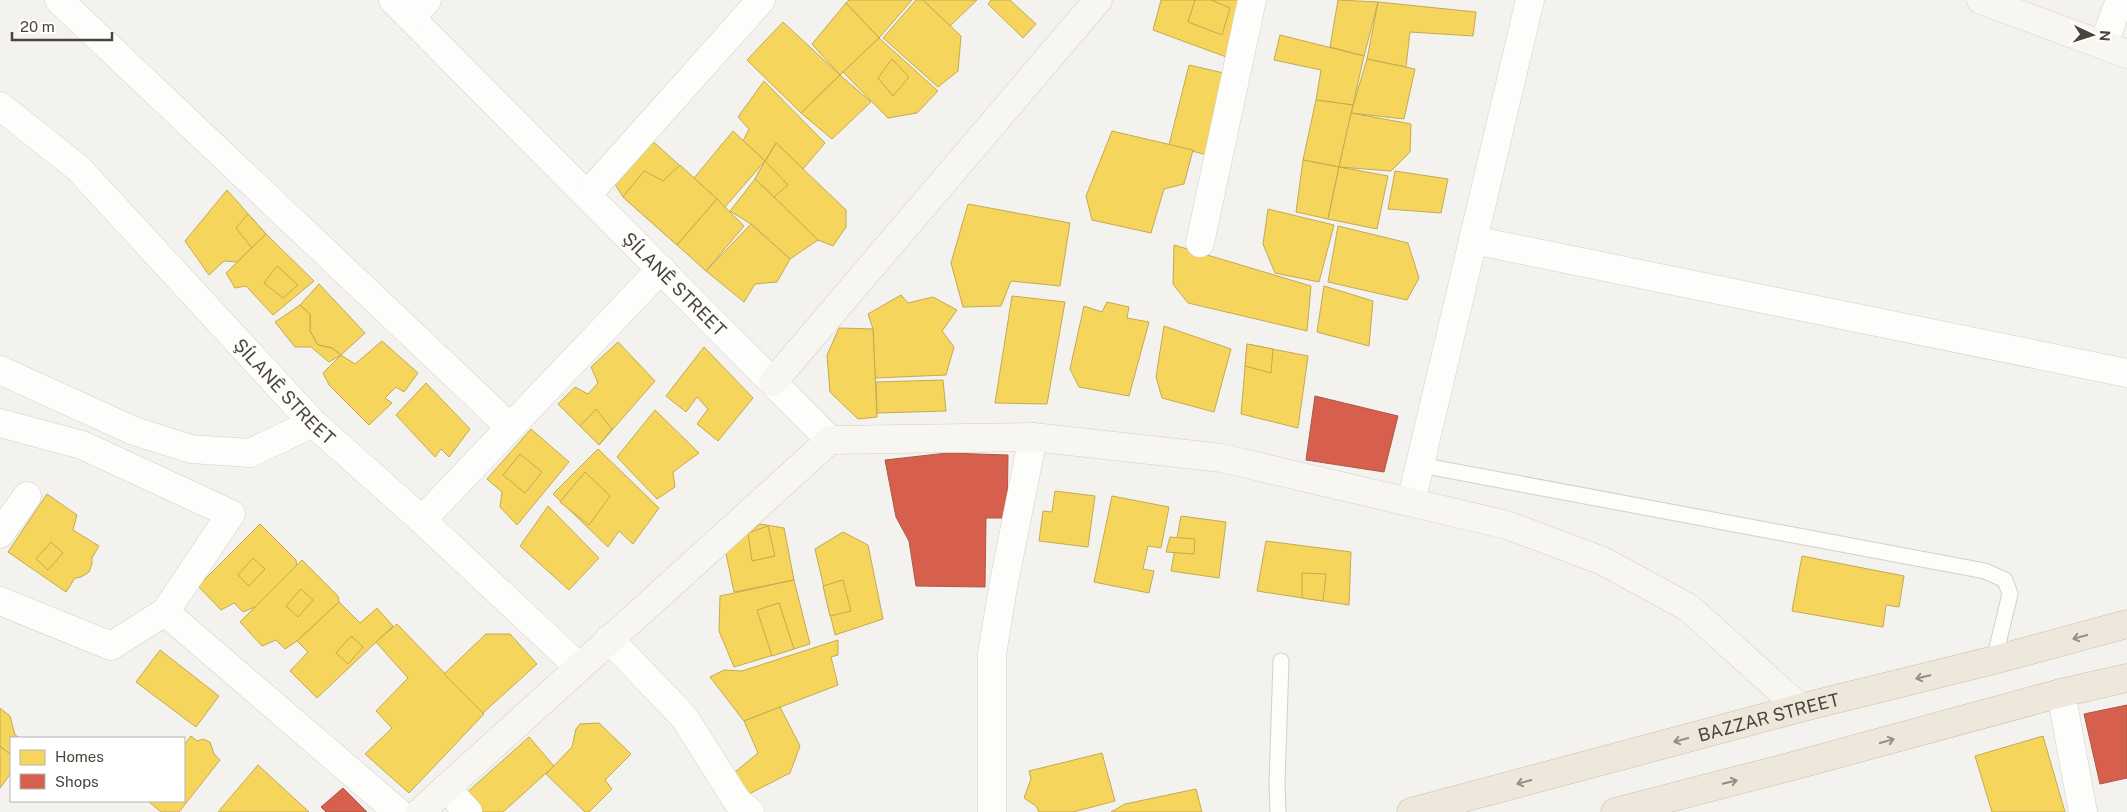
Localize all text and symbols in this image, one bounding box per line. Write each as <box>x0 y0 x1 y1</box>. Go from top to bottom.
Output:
scale bar <box>12 10 112 42</box>
north arrow <box>2067 10 2117 60</box>
text: 20 m <box>20 18 55 35</box>
text: N <box>2097 30 2113 42</box>
street label: ŞÍLANÊ STREET <box>619 228 731 340</box>
street label: ŞÍLANÊ STREET <box>230 334 340 449</box>
one-way arrow <box>2072 632 2088 642</box>
one-way arrow <box>1915 673 1931 683</box>
street label: BAZZAR STREET <box>1695 688 1842 745</box>
one-way arrow <box>1673 735 1689 745</box>
one-way arrow <box>1879 735 1895 745</box>
legend <box>10 737 185 802</box>
text: Homes <box>55 748 104 765</box>
text: Shops <box>55 773 99 790</box>
one-way arrow <box>1722 777 1738 786</box>
one-way arrow <box>1516 778 1532 787</box>

